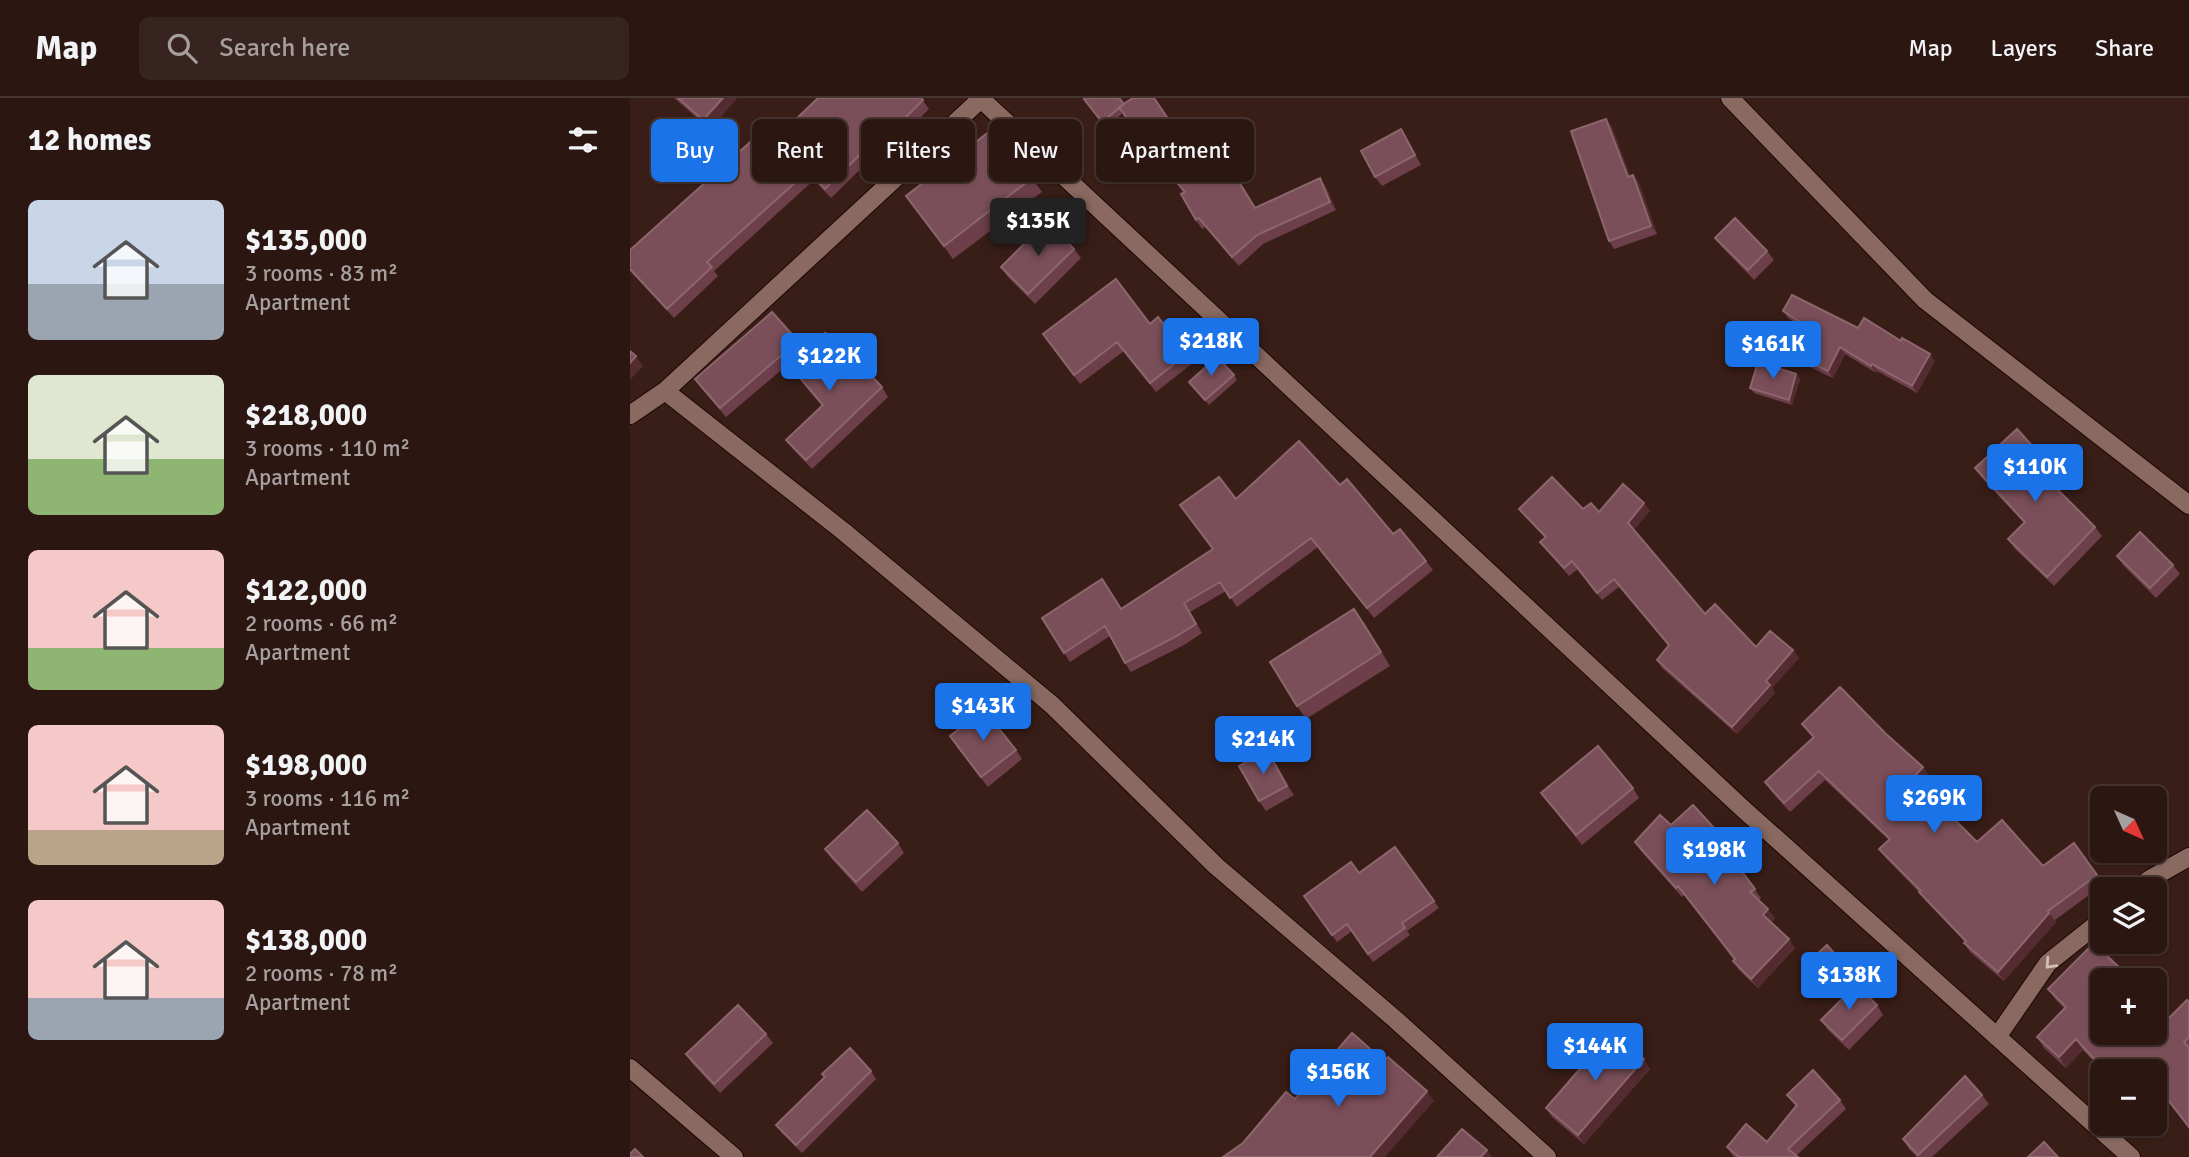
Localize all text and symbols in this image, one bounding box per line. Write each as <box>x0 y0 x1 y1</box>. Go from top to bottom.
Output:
search box <box>139 17 629 80</box>
text: Map <box>35 28 97 69</box>
icon: search <box>163 29 201 67</box>
text: Search here <box>219 32 350 64</box>
text: Map <box>1908 33 1953 63</box>
text: Layers <box>1991 33 2057 63</box>
text: Share <box>2095 33 2154 63</box>
chip: Buy <box>651 119 738 182</box>
chip: Rent <box>752 119 847 182</box>
chip: Filters <box>861 119 975 182</box>
chip: New <box>989 119 1082 182</box>
chip: Apartment <box>1096 119 1254 182</box>
icon: filters <box>564 121 602 159</box>
text: 12 homes <box>28 122 151 159</box>
pin: $135K <box>989 198 1087 258</box>
text: $135K <box>1006 206 1070 235</box>
text: $135,000 <box>245 222 367 259</box>
icon: home <box>84 228 168 312</box>
text: 3 rooms · 83 m² <box>245 259 398 288</box>
text: Apartment <box>245 288 350 317</box>
pin: $218K <box>1162 318 1260 378</box>
pin: $161K <box>1724 322 1822 381</box>
text: $218K <box>1179 326 1243 355</box>
text: $161K <box>1741 329 1805 358</box>
pin: $122K <box>780 334 878 393</box>
text: $122K <box>797 341 861 370</box>
text: $218,000 <box>245 397 367 434</box>
icon: home <box>84 403 168 487</box>
text: 3 rooms · 110 m² <box>245 434 410 463</box>
pin: $110K <box>1986 444 2084 504</box>
text: $110K <box>2003 452 2067 481</box>
text: Apartment <box>245 463 350 492</box>
text: $122,000 <box>245 572 367 609</box>
icon: home <box>84 578 168 662</box>
text: 2 rooms · 66 m² <box>245 609 398 638</box>
text: Apartment <box>245 638 350 667</box>
pin: $143K <box>934 684 1032 743</box>
text: $143K <box>951 691 1015 720</box>
pin: $214K <box>1214 716 1312 776</box>
text: $214K <box>1231 724 1295 753</box>
text: $198,000 <box>245 747 367 784</box>
icon: home <box>84 753 168 837</box>
pin: $269K <box>1885 776 1983 835</box>
text: $269K <box>1902 783 1966 812</box>
text: 3 rooms · 116 m² <box>245 784 410 813</box>
north arrow <box>2090 786 2166 863</box>
map controls <box>2090 786 2167 1136</box>
text: Apartment <box>245 813 350 842</box>
pin: $198K <box>1665 828 1763 887</box>
text: $198K <box>1682 835 1746 864</box>
button: layers <box>2090 877 2167 954</box>
text: $138,000 <box>245 922 367 959</box>
icon: home <box>84 928 168 1012</box>
pin: $138K <box>1800 953 1898 1012</box>
one-way arrow <box>2045 956 2058 969</box>
text: 2 rooms · 78 m² <box>245 959 398 988</box>
text: $138K <box>1817 960 1881 989</box>
button: + <box>2090 968 2167 1045</box>
text: Apartment <box>245 988 350 1017</box>
pin: $144K <box>1546 1024 1644 1083</box>
text: $144K <box>1563 1031 1627 1060</box>
pin: $156K <box>1289 1049 1387 1109</box>
text: $156K <box>1306 1057 1370 1086</box>
button: − <box>2090 1059 2167 1136</box>

